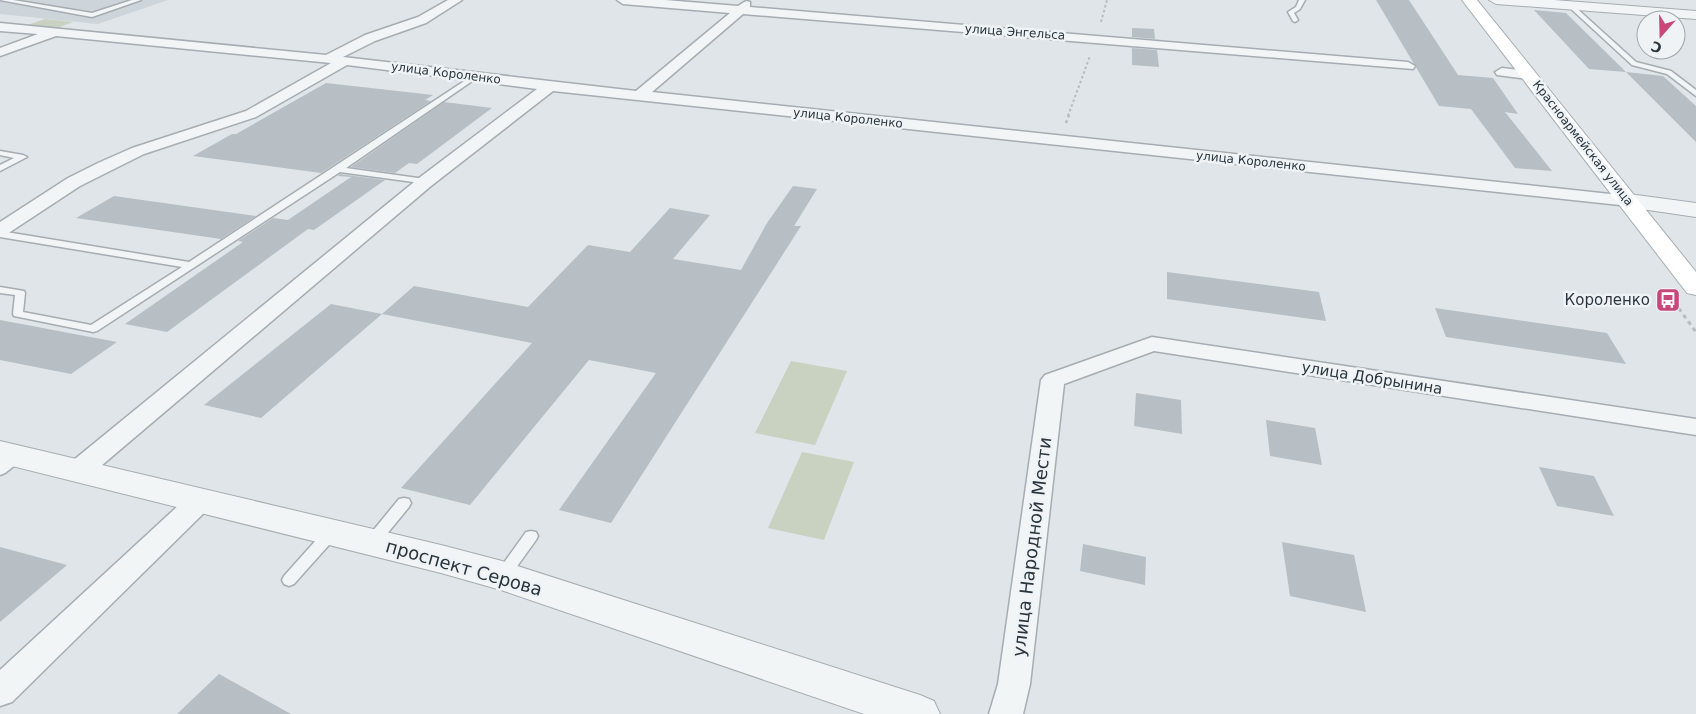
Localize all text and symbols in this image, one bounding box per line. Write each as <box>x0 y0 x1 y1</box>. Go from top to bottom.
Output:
north arrow <box>1636 10 1686 60</box>
street label: улица Энгельса <box>964 22 1066 42</box>
text: С <box>1649 38 1664 56</box>
street label: улица Короленко <box>390 59 502 87</box>
street label: Красноармейская улица <box>1530 78 1636 208</box>
street label: улица Короленко <box>792 105 904 131</box>
street label: улица Короленко <box>1195 148 1307 174</box>
bus stop icon: Короленко <box>1655 287 1681 313</box>
place label: Короленко <box>1565 291 1650 309</box>
street label: улица Добрынина <box>1300 358 1444 398</box>
street label: улица Народной Мести <box>1008 436 1055 658</box>
street label: проспект Серова <box>384 535 545 600</box>

